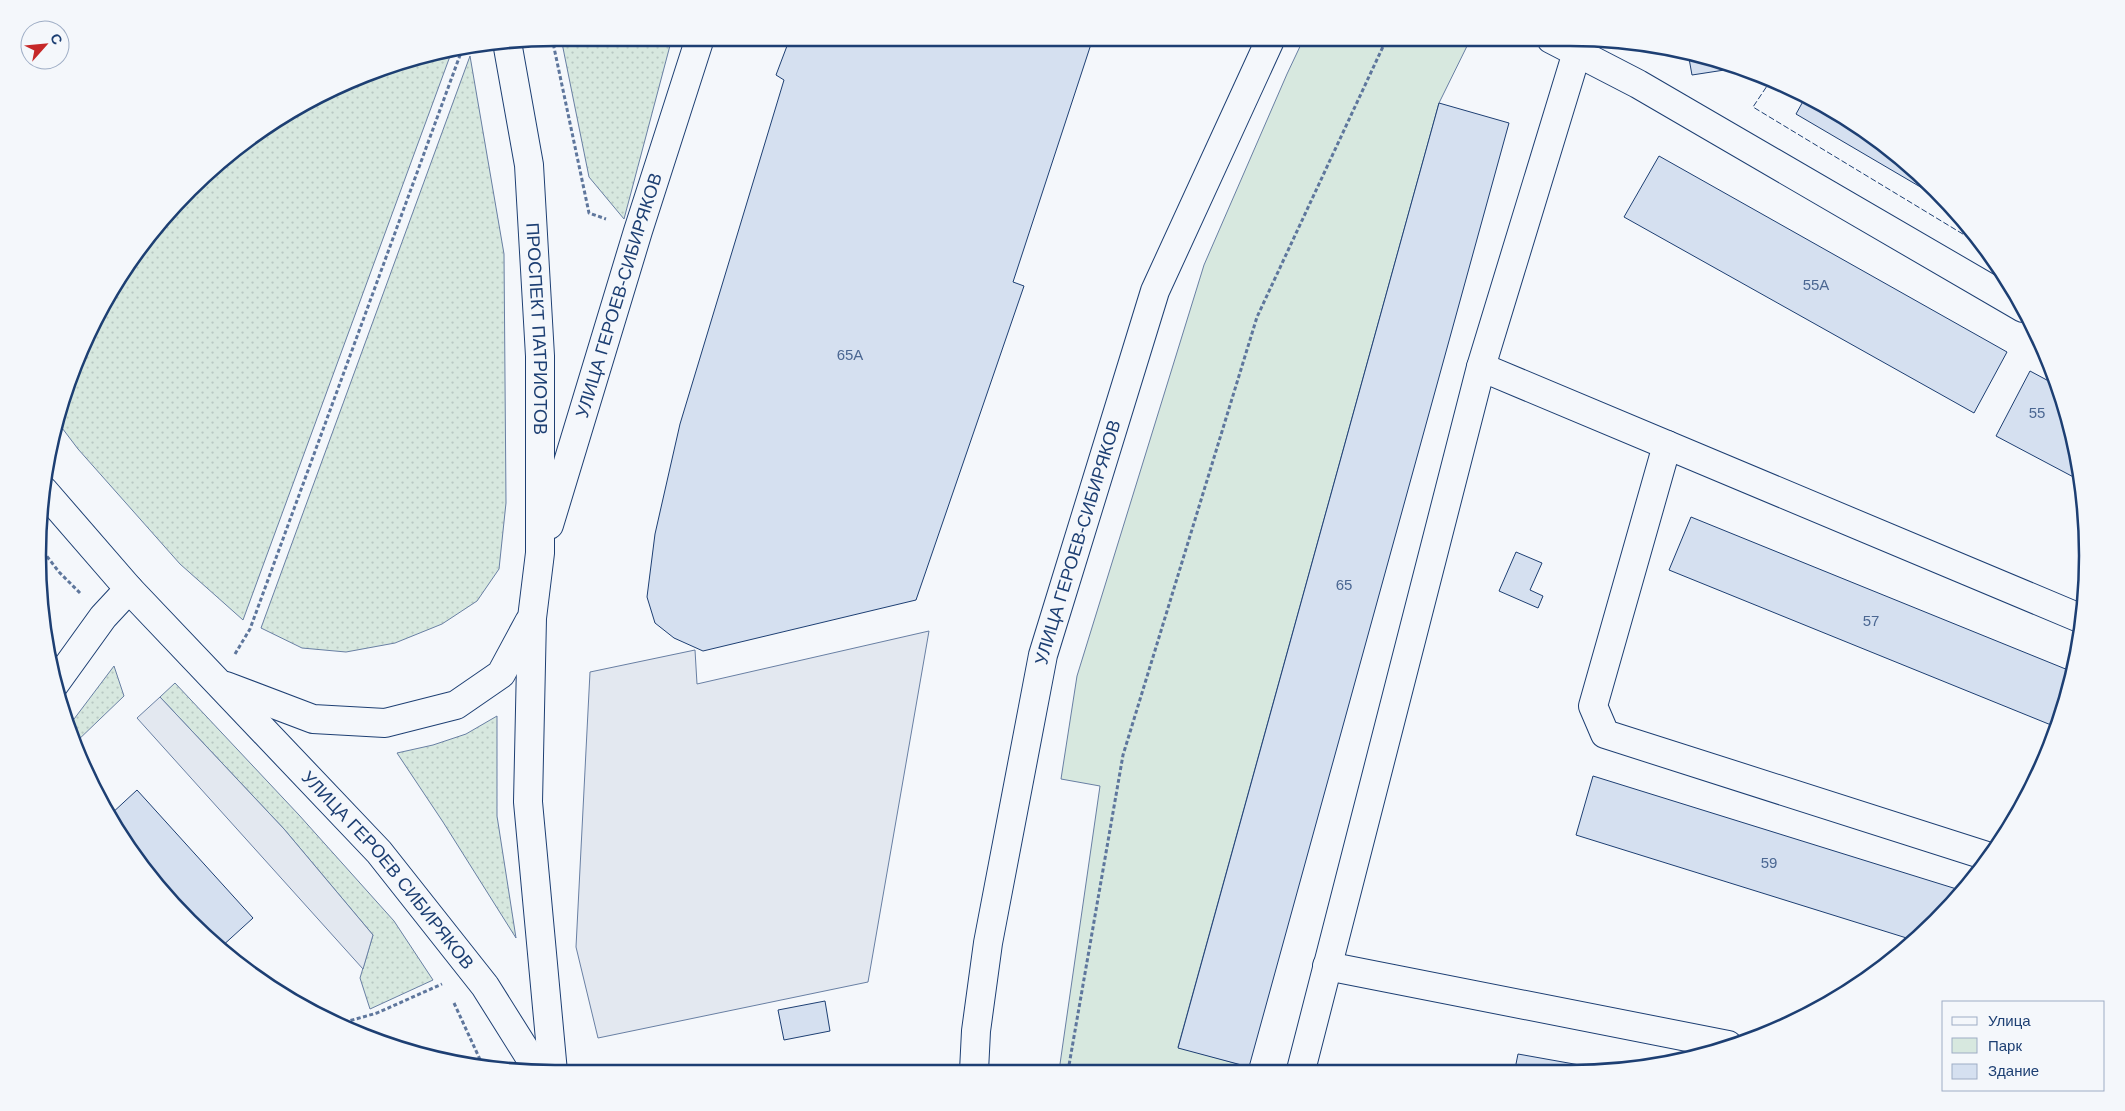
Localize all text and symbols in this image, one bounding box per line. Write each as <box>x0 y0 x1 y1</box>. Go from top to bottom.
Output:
north arrow <box>20 20 70 70</box>
text: С <box>47 31 66 47</box>
street label: УЛИЦА ГЕРОЕВ-СИБИРЯКОВ <box>572 170 666 420</box>
street label: ПРОСПЕКТ ПАТРИОТОВ <box>522 222 550 435</box>
house number: 55А <box>1803 276 1829 293</box>
house number: 65А <box>837 346 863 363</box>
house number: 55 <box>2029 404 2045 421</box>
street label: УЛИЦА ГЕРОЕВ-СИБИРЯКОВ <box>1031 417 1125 666</box>
house number: 65 <box>1336 576 1352 593</box>
house number: 57 <box>1863 612 1879 629</box>
street label: УЛИЦА ГЕРОЕВ СИБИРЯКОВ <box>298 767 478 973</box>
house number: 59 <box>1761 854 1777 871</box>
legend <box>1942 1001 2105 1091</box>
text: Улица <box>1988 1012 2031 1029</box>
text: Парк <box>1988 1037 2022 1054</box>
text: Здание <box>1988 1062 2039 1079</box>

